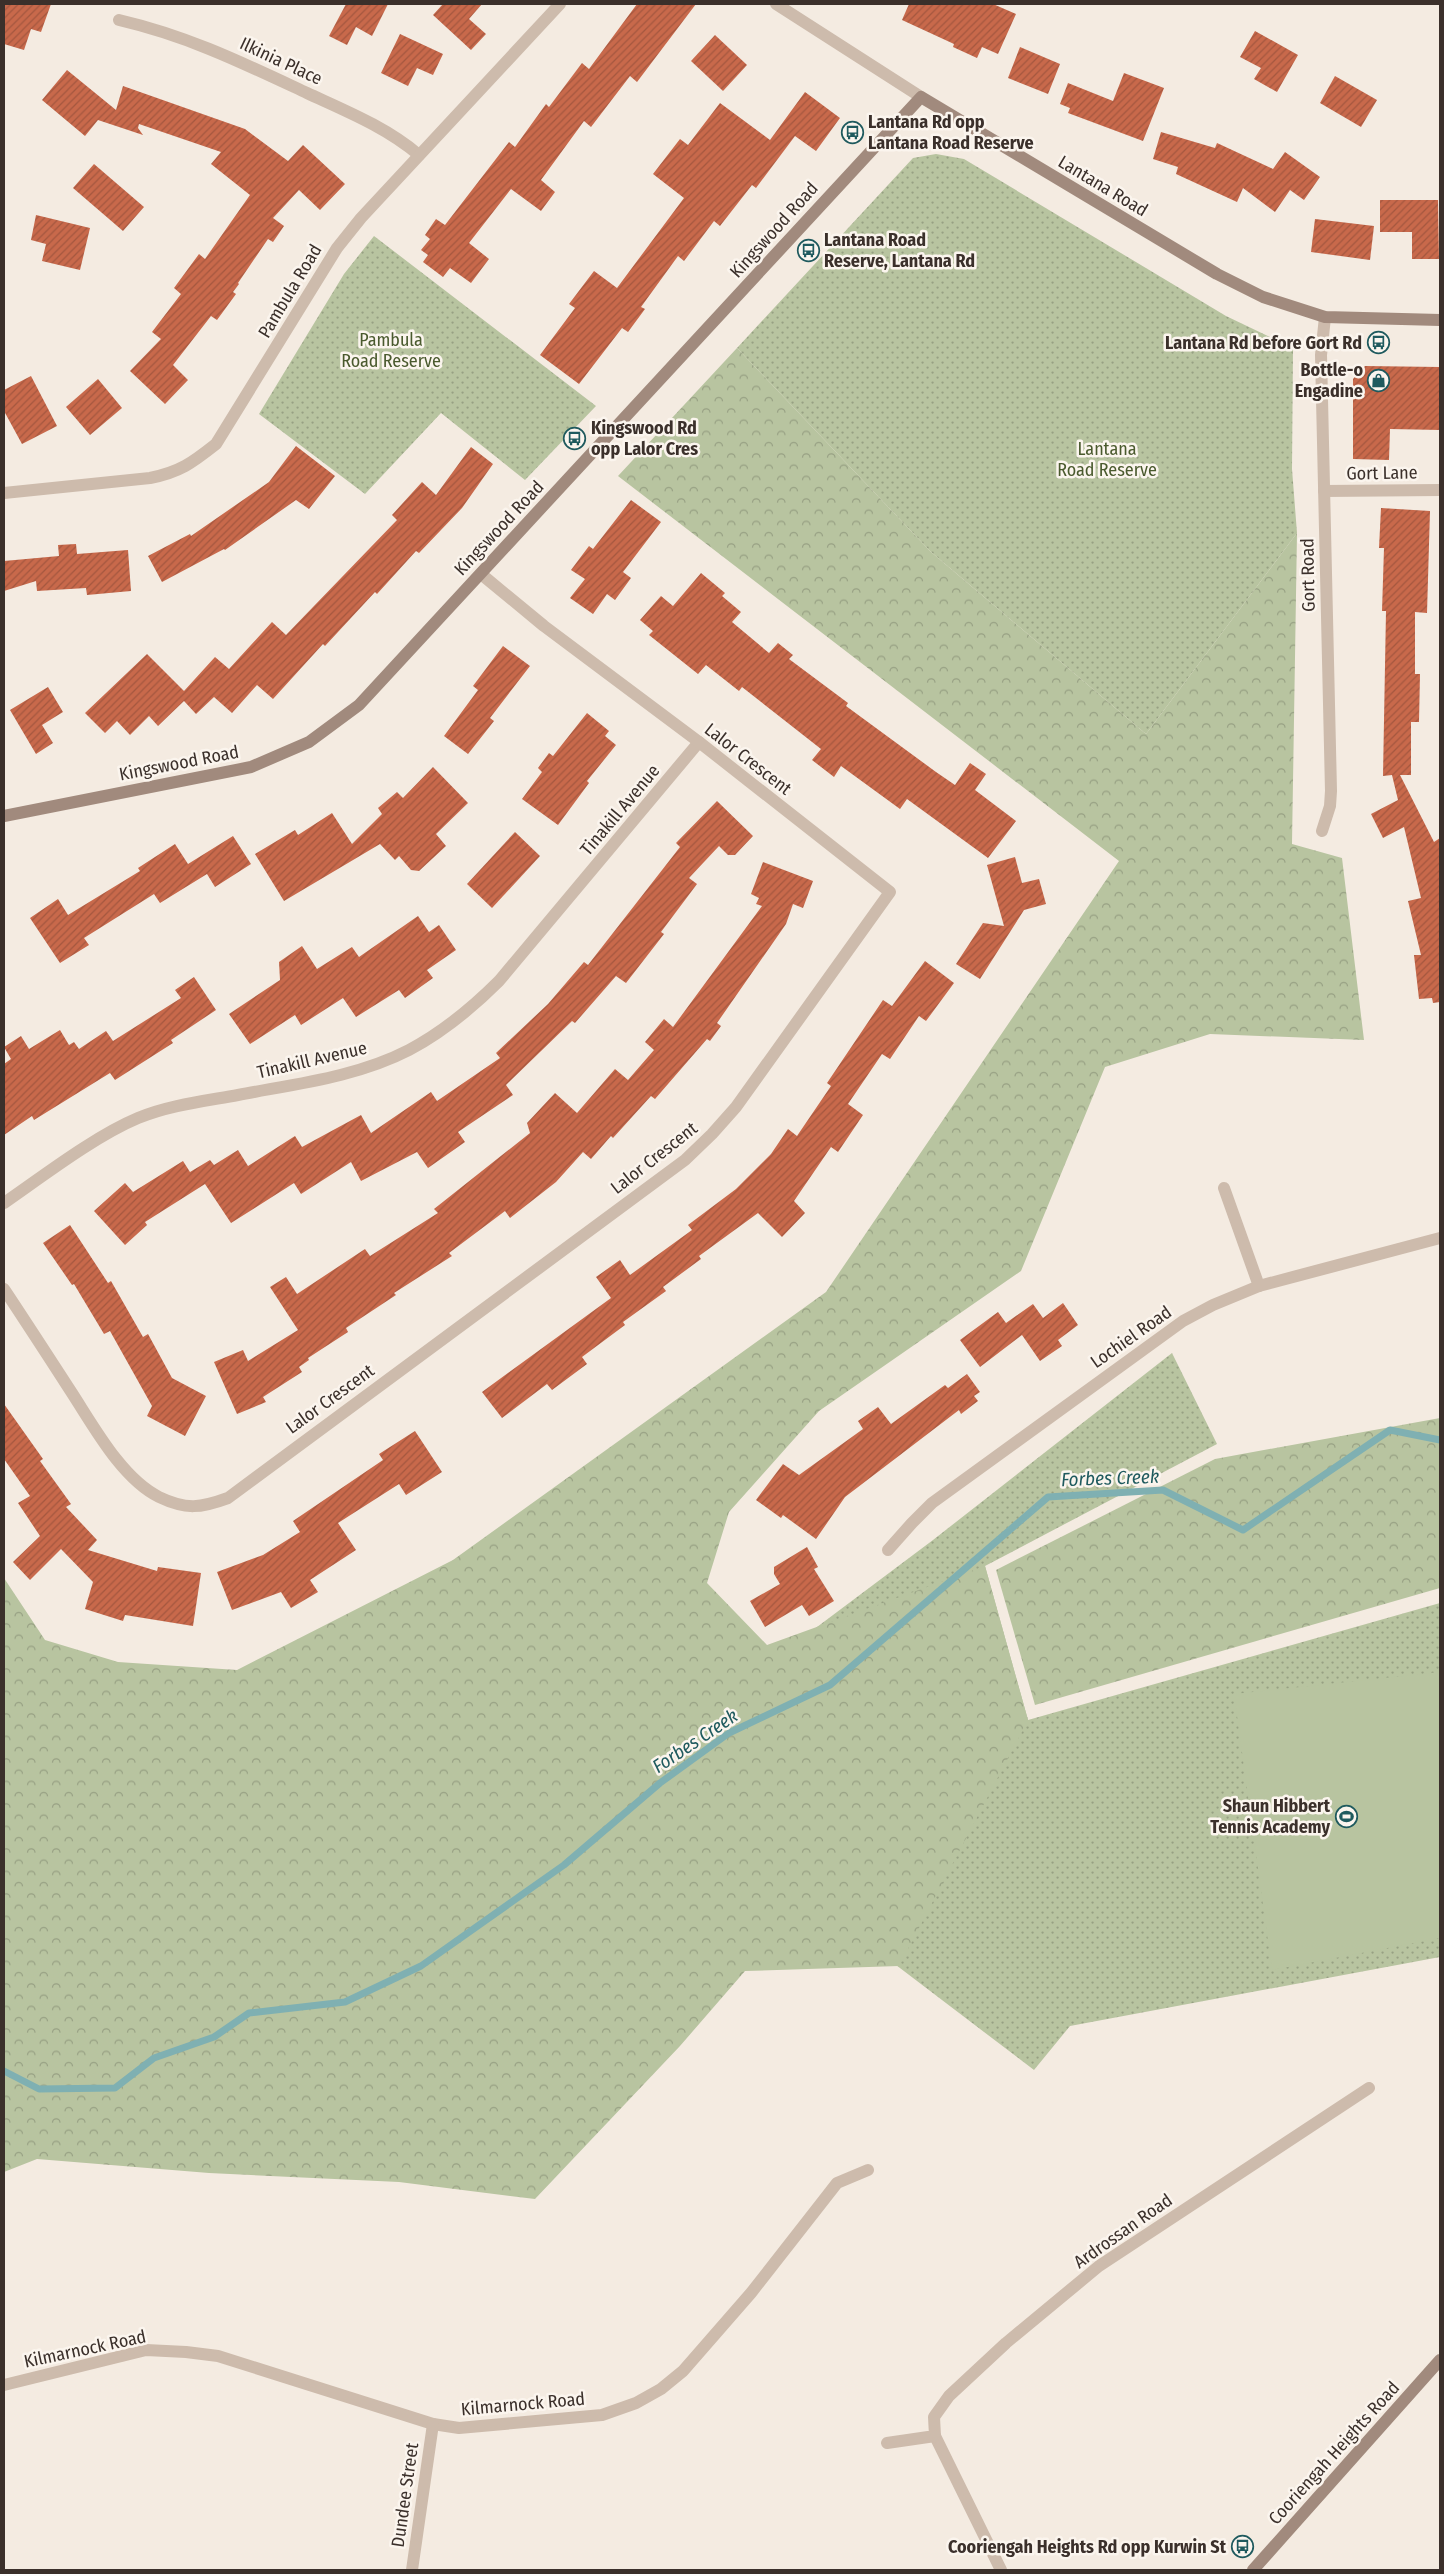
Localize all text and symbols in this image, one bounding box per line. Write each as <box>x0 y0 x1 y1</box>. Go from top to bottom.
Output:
street label: Ilkinia Place <box>236 32 326 90</box>
place label: Lantana Rd opp Lantana Road Reserve <box>868 111 1034 154</box>
bus stop icon: Lantana Rd opp Lantana Road Reserve <box>840 120 864 144</box>
street label: Lantana Road <box>1054 151 1152 221</box>
street label: Kingswood Road <box>725 178 823 282</box>
place label: Lantana Road Reserve, Lantana Rd <box>824 229 975 272</box>
bus stop icon: Lantana Road Reserve, Lantana Rd <box>796 238 820 262</box>
street label: Pambula Road <box>253 240 327 342</box>
park label: Pambula Road Reserve <box>341 329 441 372</box>
bus stop icon: Lantana Rd before Gort Rd <box>1366 331 1390 355</box>
place label: Lantana Rd before Gort Rd <box>1165 332 1362 354</box>
place label: Bottle-o Engadine <box>1295 359 1363 402</box>
shop icon: Bottle-o Engadine <box>1367 368 1391 392</box>
place label: Kingswood Rd opp Lalor Cres <box>591 417 698 460</box>
bus stop icon: Kingswood Rd opp Lalor Cres <box>563 426 587 450</box>
park label: Lantana Road Reserve <box>1057 438 1157 481</box>
street label: Gort Lane <box>1346 461 1418 485</box>
street label: Kingswood Road <box>450 476 548 580</box>
street label: Gort Road <box>1296 538 1320 612</box>
street label: Lalor Crescent <box>700 718 796 800</box>
street label: Kingswood Road <box>117 741 241 785</box>
street label: Tinakill Avenue <box>576 760 664 860</box>
street label: Tinakill Avenue <box>255 1037 369 1083</box>
street label: Lalor Crescent <box>606 1117 702 1199</box>
street label: Lochiel Road <box>1086 1301 1176 1373</box>
street label: Lalor Crescent <box>281 1359 379 1438</box>
water label: Forbes Creek <box>1061 1465 1159 1491</box>
water label: Forbes Creek <box>648 1704 742 1778</box>
place label: Shaun Hibbert Tennis Academy <box>1210 1795 1331 1838</box>
sports icon: Shaun Hibbert Tennis Academy <box>1334 1804 1358 1828</box>
street label: Ardrossan Road <box>1070 2189 1176 2273</box>
street label: Kilmarnock Road <box>22 2325 148 2373</box>
street label: Cooriengah Heights Road <box>1264 2377 1404 2529</box>
street label: Kilmarnock Road <box>460 2388 586 2420</box>
street label: Dundee Street <box>387 2441 423 2549</box>
bus stop icon: Cooriengah Heights Rd opp Kurwin St <box>1230 2535 1254 2559</box>
place label: Cooriengah Heights Rd opp Kurwin St <box>948 2536 1227 2558</box>

